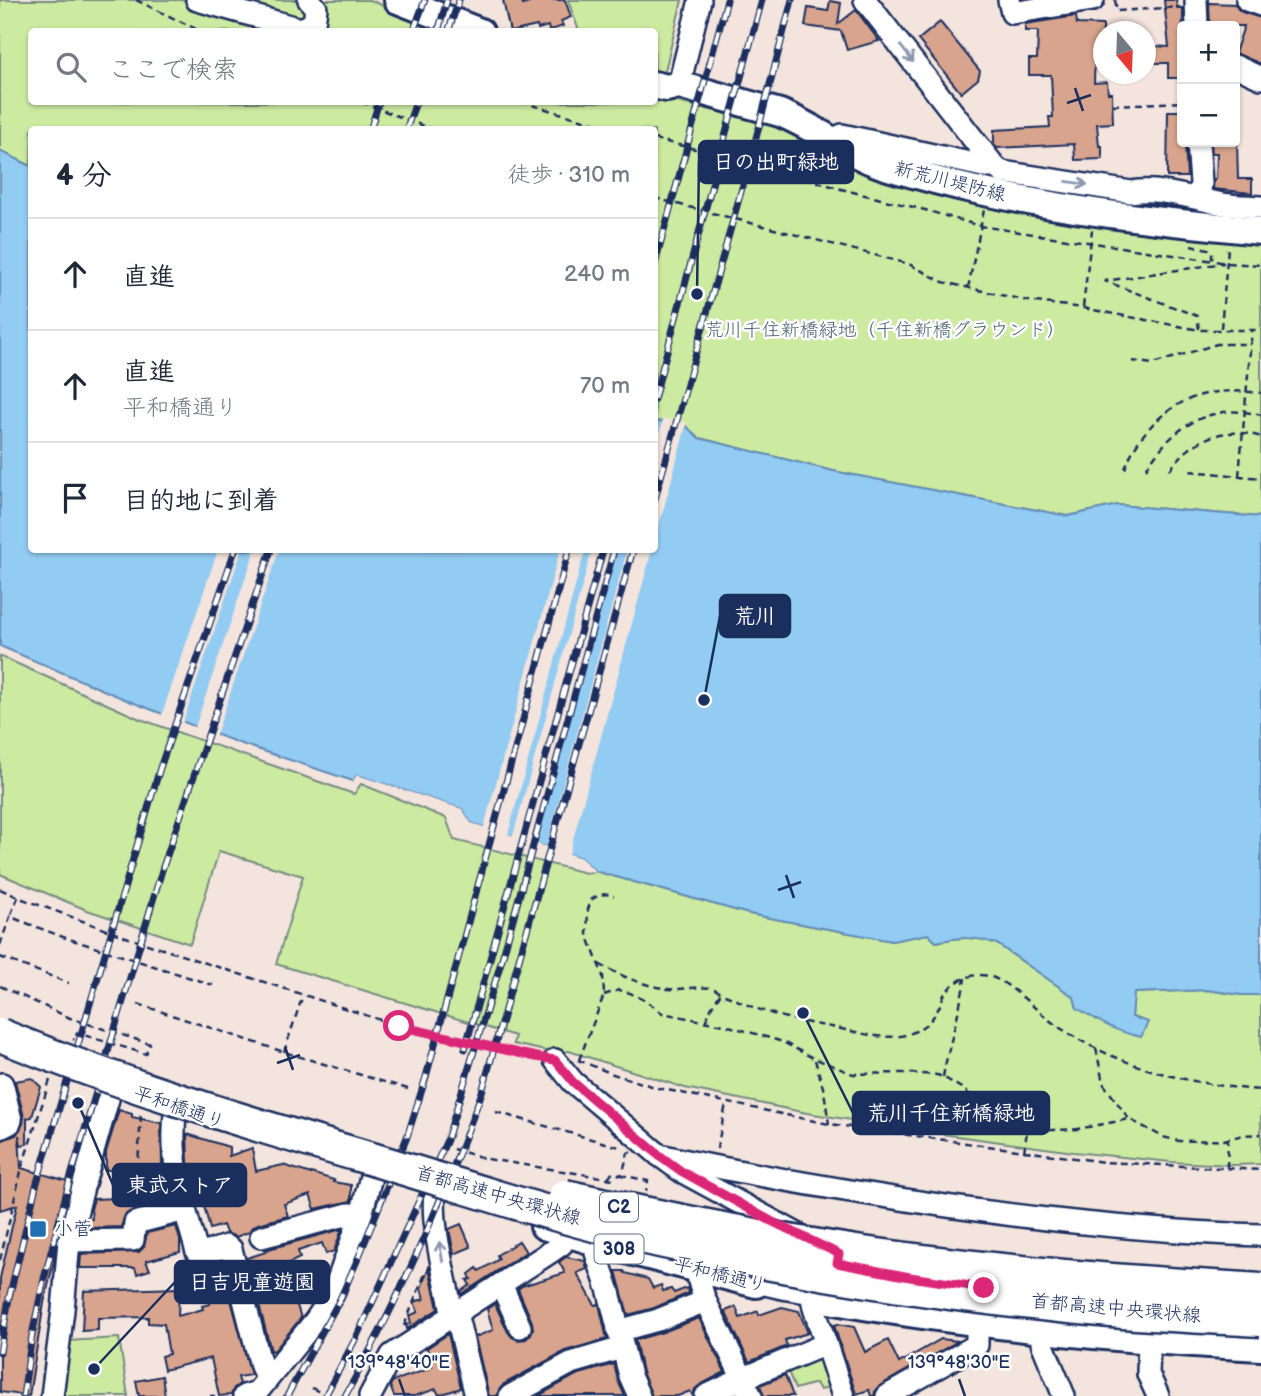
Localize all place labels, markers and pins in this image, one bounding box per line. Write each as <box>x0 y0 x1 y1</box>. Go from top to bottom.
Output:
callout: 日の出町緑地 <box>699 141 853 183</box>
callout: 荒川 <box>720 595 790 637</box>
callout: 荒川千住新橋緑地 <box>853 1092 1049 1134</box>
callout: 東武ストア <box>113 1164 246 1206</box>
place label: 小菅 <box>54 1218 92 1241</box>
marker: 小菅 <box>28 1219 48 1239</box>
callout: 日吉児童遊園 <box>175 1261 329 1303</box>

